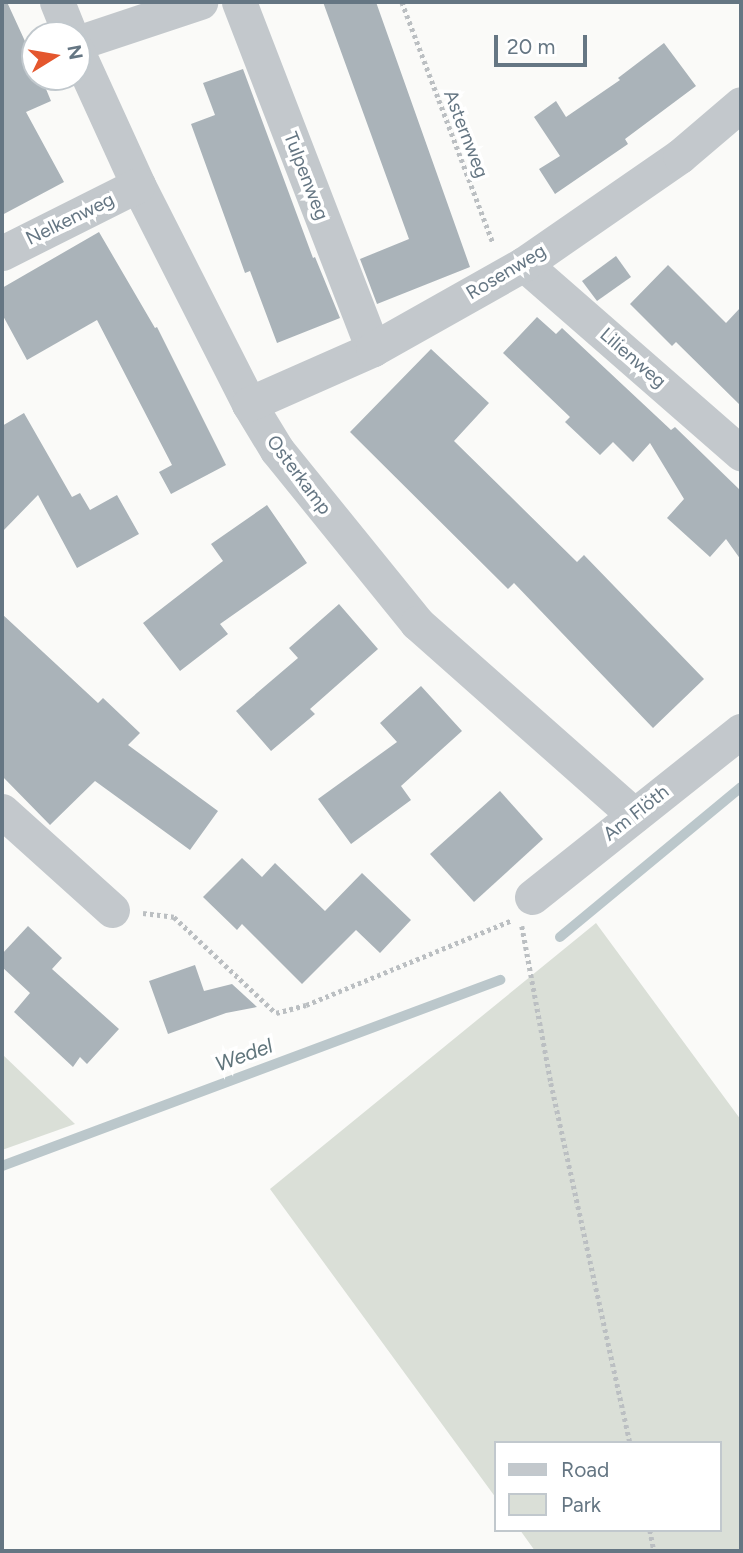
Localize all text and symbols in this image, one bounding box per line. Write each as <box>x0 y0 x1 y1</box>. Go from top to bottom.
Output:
north arrow <box>21 21 91 91</box>
scale bar <box>498 21 591 65</box>
text: 20 m <box>507 34 555 59</box>
text: N <box>62 43 88 62</box>
street label: Asternweg <box>439 87 493 181</box>
street label: Tulpenweg <box>279 129 333 223</box>
street label: Nelkenweg <box>22 188 118 250</box>
street label: Rosenweg <box>462 239 550 305</box>
street label: Lilienweg <box>595 323 671 393</box>
street label: Osterkamp <box>262 431 336 519</box>
street label: Am Flöth <box>599 780 673 846</box>
water label: Wedel <box>212 1033 276 1077</box>
legend <box>494 1441 722 1532</box>
text: Road <box>561 1457 609 1482</box>
text: Park <box>561 1492 601 1517</box>

